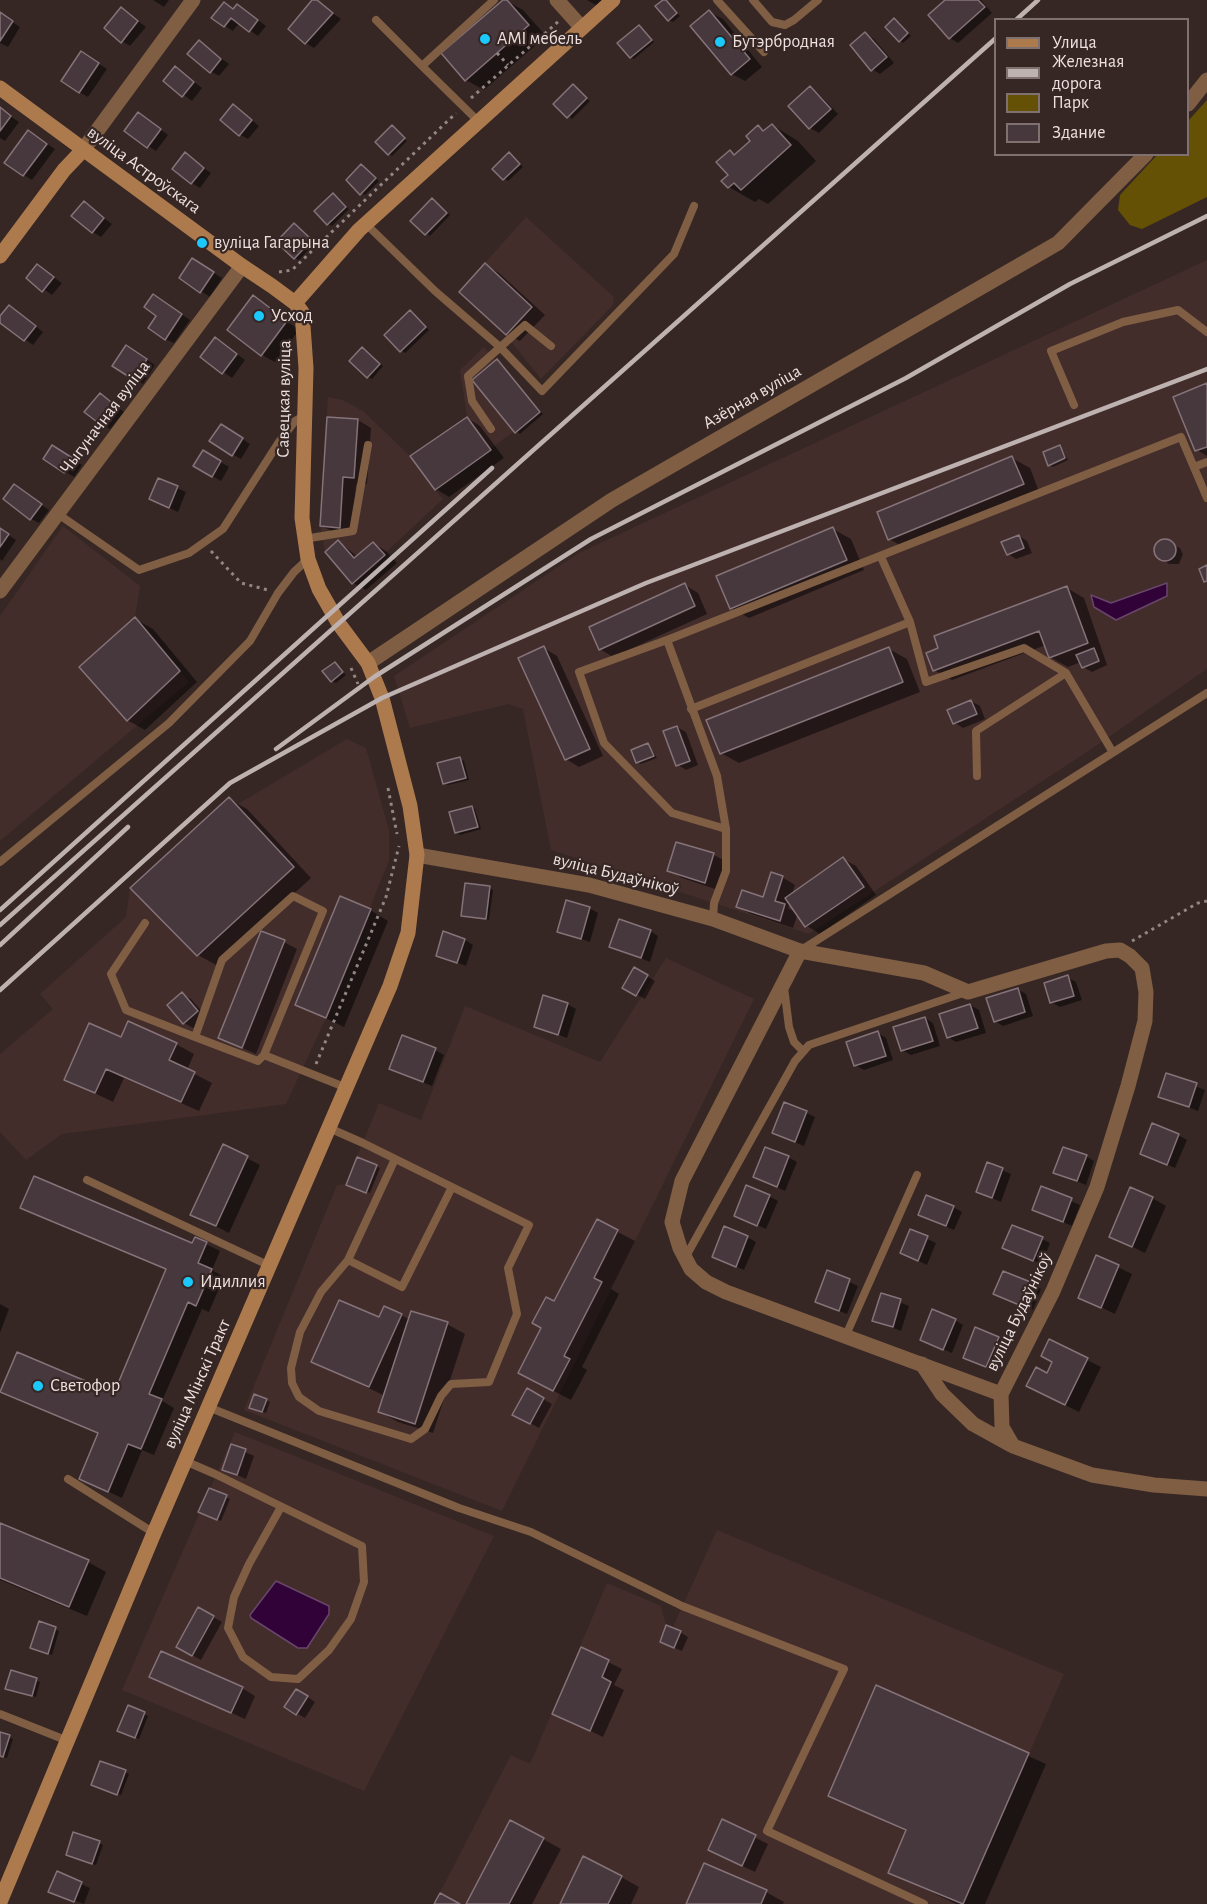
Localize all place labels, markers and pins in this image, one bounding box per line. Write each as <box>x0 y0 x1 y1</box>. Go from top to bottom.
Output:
place label: AMI мебель <box>497 28 582 50</box>
place label: Бутэрбродная <box>732 31 835 53</box>
marker: AMI мебель <box>478 32 492 46</box>
marker: Бутэрбродная <box>713 35 727 49</box>
place label: вуліца Гагарына <box>214 232 329 254</box>
marker: вуліца Гагарына <box>195 236 209 250</box>
place label: Усход <box>271 305 313 327</box>
marker: Усход <box>252 309 266 323</box>
place label: Идиллия <box>200 1271 266 1293</box>
marker: Идиллия <box>181 1275 195 1289</box>
place label: Светофор <box>50 1375 120 1397</box>
marker: Светофор <box>31 1379 45 1393</box>

